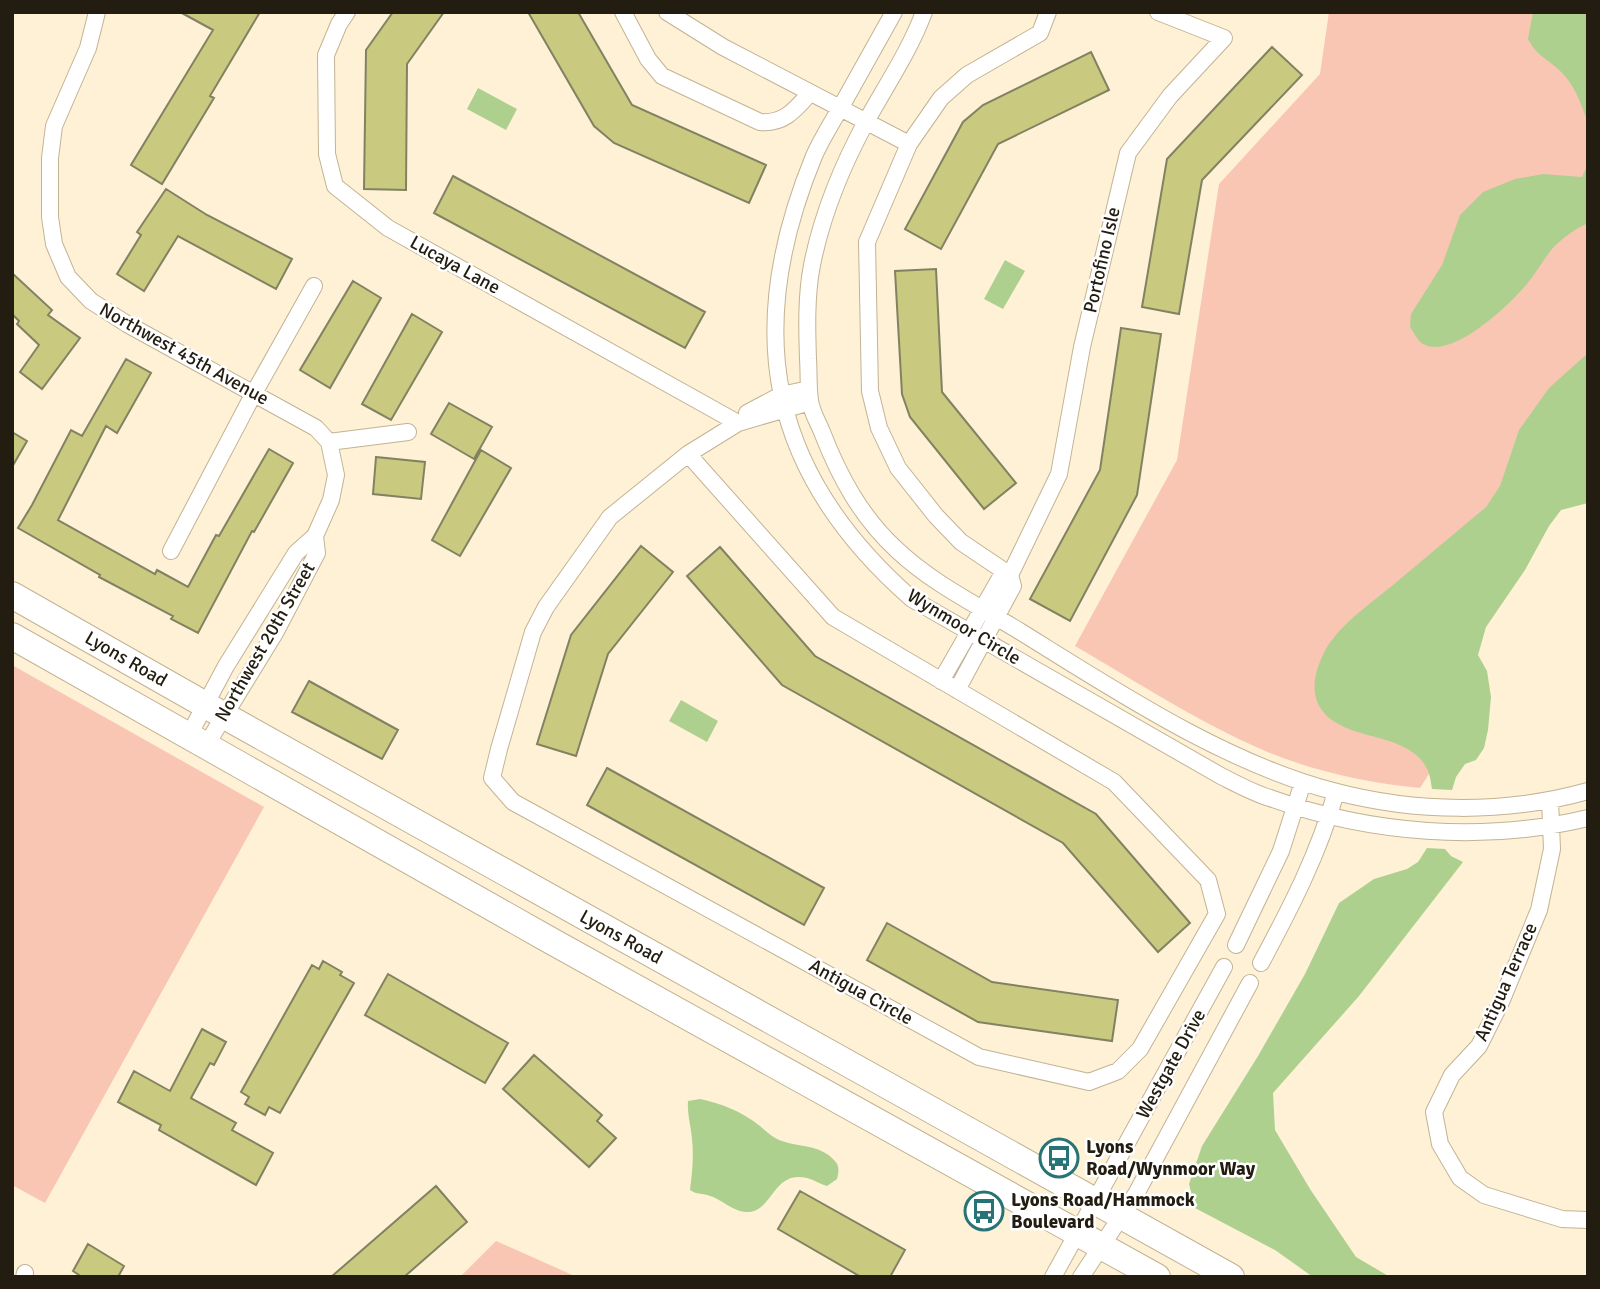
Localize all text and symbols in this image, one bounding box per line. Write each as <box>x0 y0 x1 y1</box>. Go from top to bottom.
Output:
street label: Portofino Isle <box>1078 205 1126 315</box>
street label: Lucaya Lane <box>406 230 504 300</box>
street label: Northwest 45th Avenue <box>95 297 273 411</box>
street label: Northwest 20th Street <box>210 558 321 726</box>
street label: Wynmoor Circle <box>903 584 1025 670</box>
street label: Lyons Road <box>81 626 171 692</box>
street label: Lyons Road <box>575 904 667 970</box>
street label: Antigua Terrace <box>1469 919 1543 1045</box>
street label: Antigua Circle <box>805 954 917 1030</box>
street label: Westgate Drive <box>1131 1005 1211 1123</box>
place label: Lyons Road/Wynmoor Way <box>1086 1135 1256 1181</box>
bus stop icon: Lyons Road/Wynmoor Way <box>1038 1137 1080 1179</box>
place label: Lyons Road/Hammock Boulevard <box>1011 1188 1195 1234</box>
bus stop icon: Lyons Road/Hammock Boulevard <box>963 1190 1005 1232</box>

